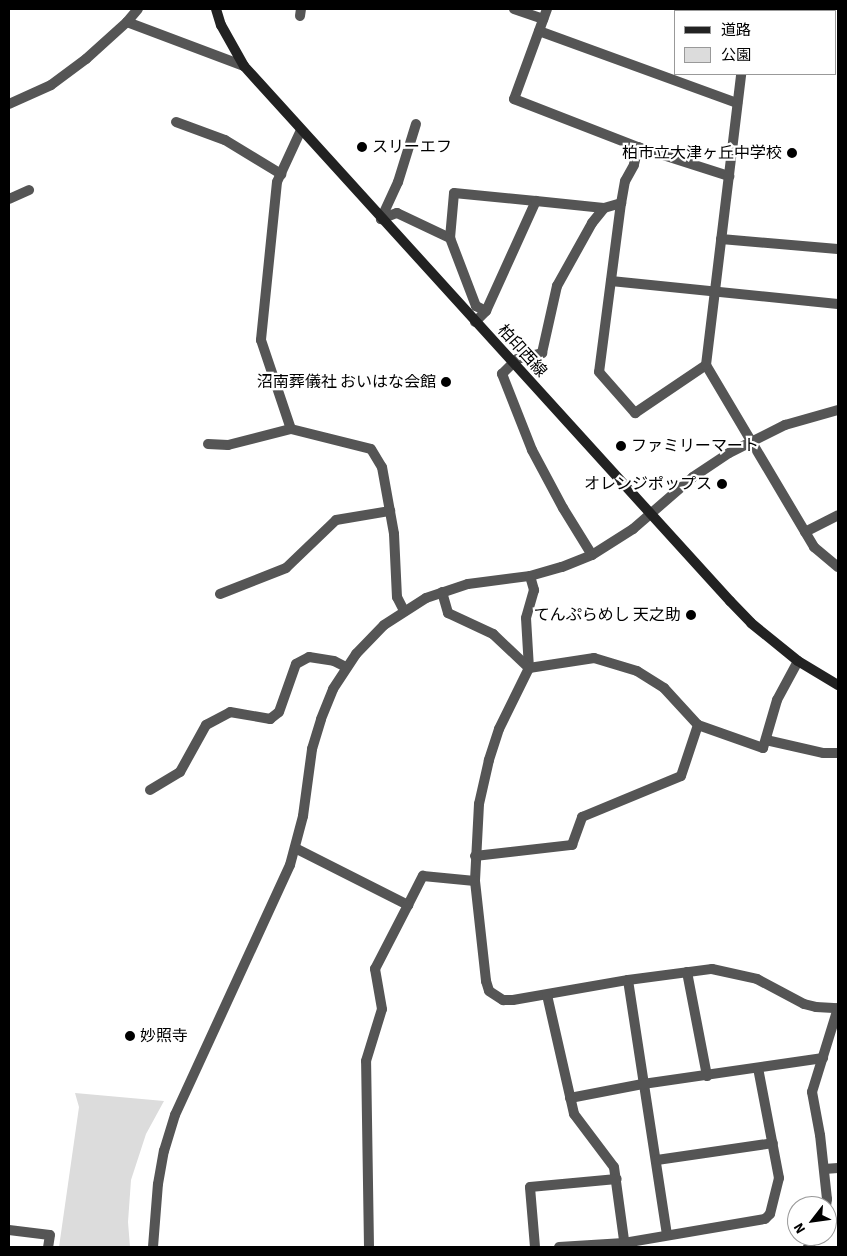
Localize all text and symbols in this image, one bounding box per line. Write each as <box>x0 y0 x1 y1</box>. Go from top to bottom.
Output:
legend <box>674 10 837 75</box>
text: 道路 <box>721 20 751 41</box>
text: 公園 <box>721 45 751 66</box>
place label: スリーエフ <box>372 137 452 157</box>
marker: スリーエフ <box>356 141 368 153</box>
place label: 柏市立大津ヶ丘中学校 <box>622 143 782 163</box>
marker: 柏市立大津ヶ丘中学校 <box>786 147 798 159</box>
street label: 柏印西線 <box>493 321 551 381</box>
place label: 沼南葬儀社 おいはな会館 <box>257 372 436 392</box>
marker: 沼南葬儀社 おいはな会館 <box>440 376 452 388</box>
place label: ファミリーマート <box>631 436 759 456</box>
marker: ファミリーマート <box>615 440 627 452</box>
place label: オレンジポップス <box>584 474 712 494</box>
marker: オレンジポップス <box>716 478 728 490</box>
place label: てんぷらめし 天之助 <box>534 605 681 625</box>
marker: てんぷらめし 天之助 <box>685 609 697 621</box>
place label: 妙照寺 <box>140 1026 188 1046</box>
marker: 妙照寺 <box>124 1030 136 1042</box>
north arrow <box>787 1196 837 1246</box>
text: N <box>789 1219 811 1237</box>

